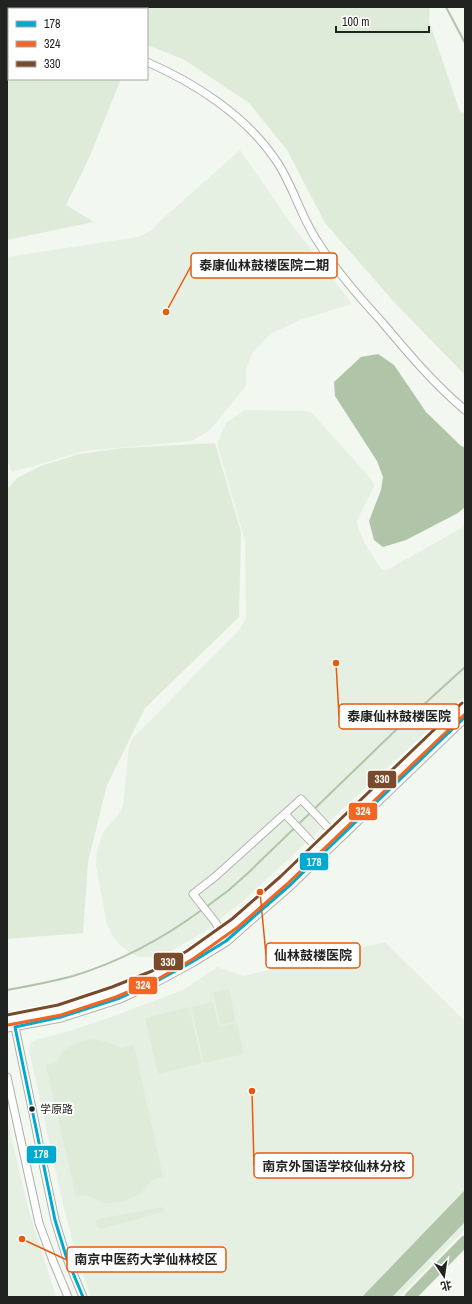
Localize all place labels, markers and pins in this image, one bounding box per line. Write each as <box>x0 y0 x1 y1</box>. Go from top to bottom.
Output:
callout: 泰康仙林鼓楼医院二期 <box>191 253 337 278</box>
callout: 泰康仙林鼓楼医院 <box>339 704 459 729</box>
callout: 仙林鼓楼医院 <box>266 943 360 968</box>
place label: 学原路 <box>40 1102 73 1116</box>
marker: 学原路 <box>27 1104 37 1114</box>
callout: 南京外国语学校仙林分校 <box>254 1153 413 1178</box>
callout: 南京中医药大学仙林校区 <box>67 1247 226 1272</box>

